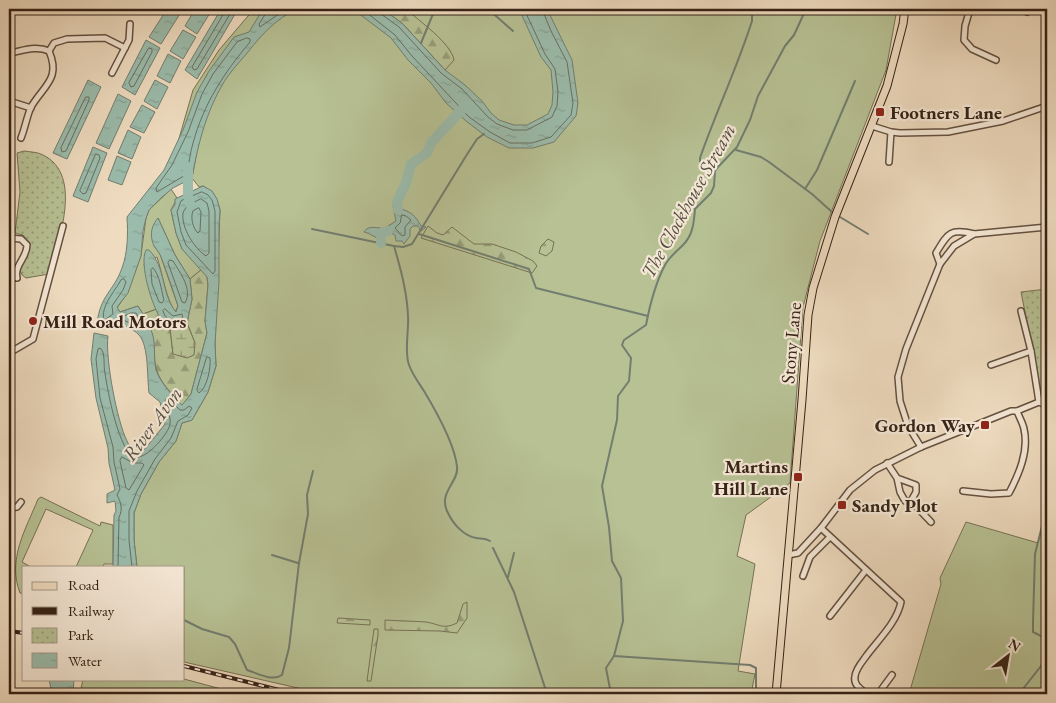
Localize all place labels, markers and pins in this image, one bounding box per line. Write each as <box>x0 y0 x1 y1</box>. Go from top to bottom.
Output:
place label: Footners Lane <box>890 100 1002 125</box>
marker: Footners Lane <box>874 106 886 118</box>
place label: Mill Road Motors <box>43 309 187 334</box>
marker: Mill Road Motors <box>27 315 39 327</box>
place label: Gordon Way <box>875 413 976 438</box>
marker: Gordon Way <box>979 419 991 431</box>
place label: Martins Hill Lane <box>714 454 788 501</box>
marker: Martins Hill Lane <box>792 471 804 483</box>
place label: Sandy Plot <box>852 493 938 518</box>
marker: Sandy Plot <box>836 499 848 511</box>

